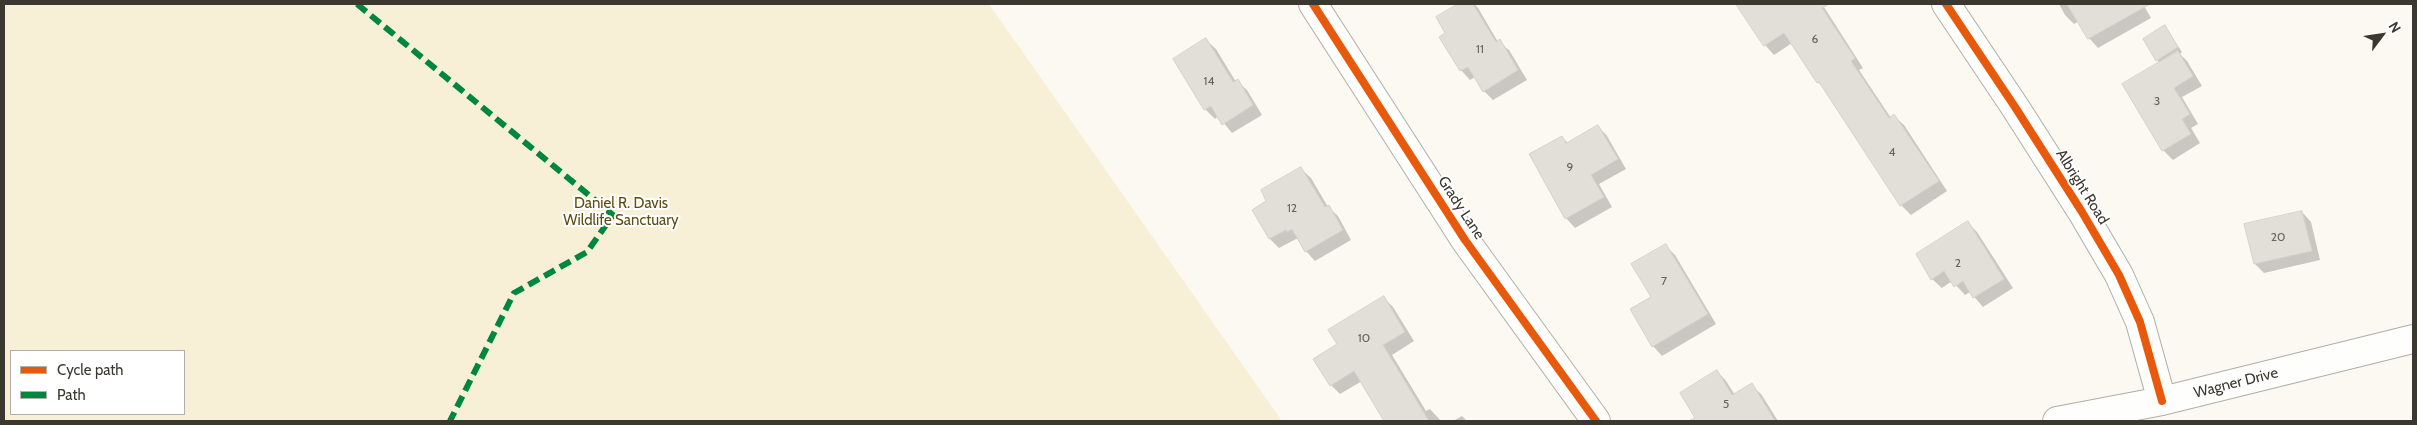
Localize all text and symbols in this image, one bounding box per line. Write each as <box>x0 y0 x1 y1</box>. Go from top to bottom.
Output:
north arrow <box>2357 10 2407 60</box>
text: N <box>2385 18 2405 36</box>
house number: 6 <box>1812 32 1818 46</box>
house number: 11 <box>1476 42 1484 56</box>
house number: 14 <box>1204 74 1214 88</box>
house number: 3 <box>2154 94 2160 108</box>
house number: 4 <box>1889 145 1895 159</box>
street label: Albright Road <box>2052 146 2112 228</box>
house number: 9 <box>1567 160 1573 174</box>
street label: Grady Lane <box>1434 173 1488 243</box>
park label: Daniel R. Davis Wildlife Sanctuary <box>563 195 679 230</box>
house number: 12 <box>1287 201 1297 215</box>
house number: 20 <box>2271 230 2285 244</box>
house number: 2 <box>1955 256 1961 270</box>
house number: 7 <box>1661 274 1667 288</box>
house number: 10 <box>1358 331 1370 345</box>
legend <box>10 350 185 415</box>
text: Cycle path <box>57 361 123 379</box>
street label: Wagner Drive <box>2192 364 2280 402</box>
text: Path <box>57 386 86 404</box>
house number: 5 <box>1723 397 1729 411</box>

